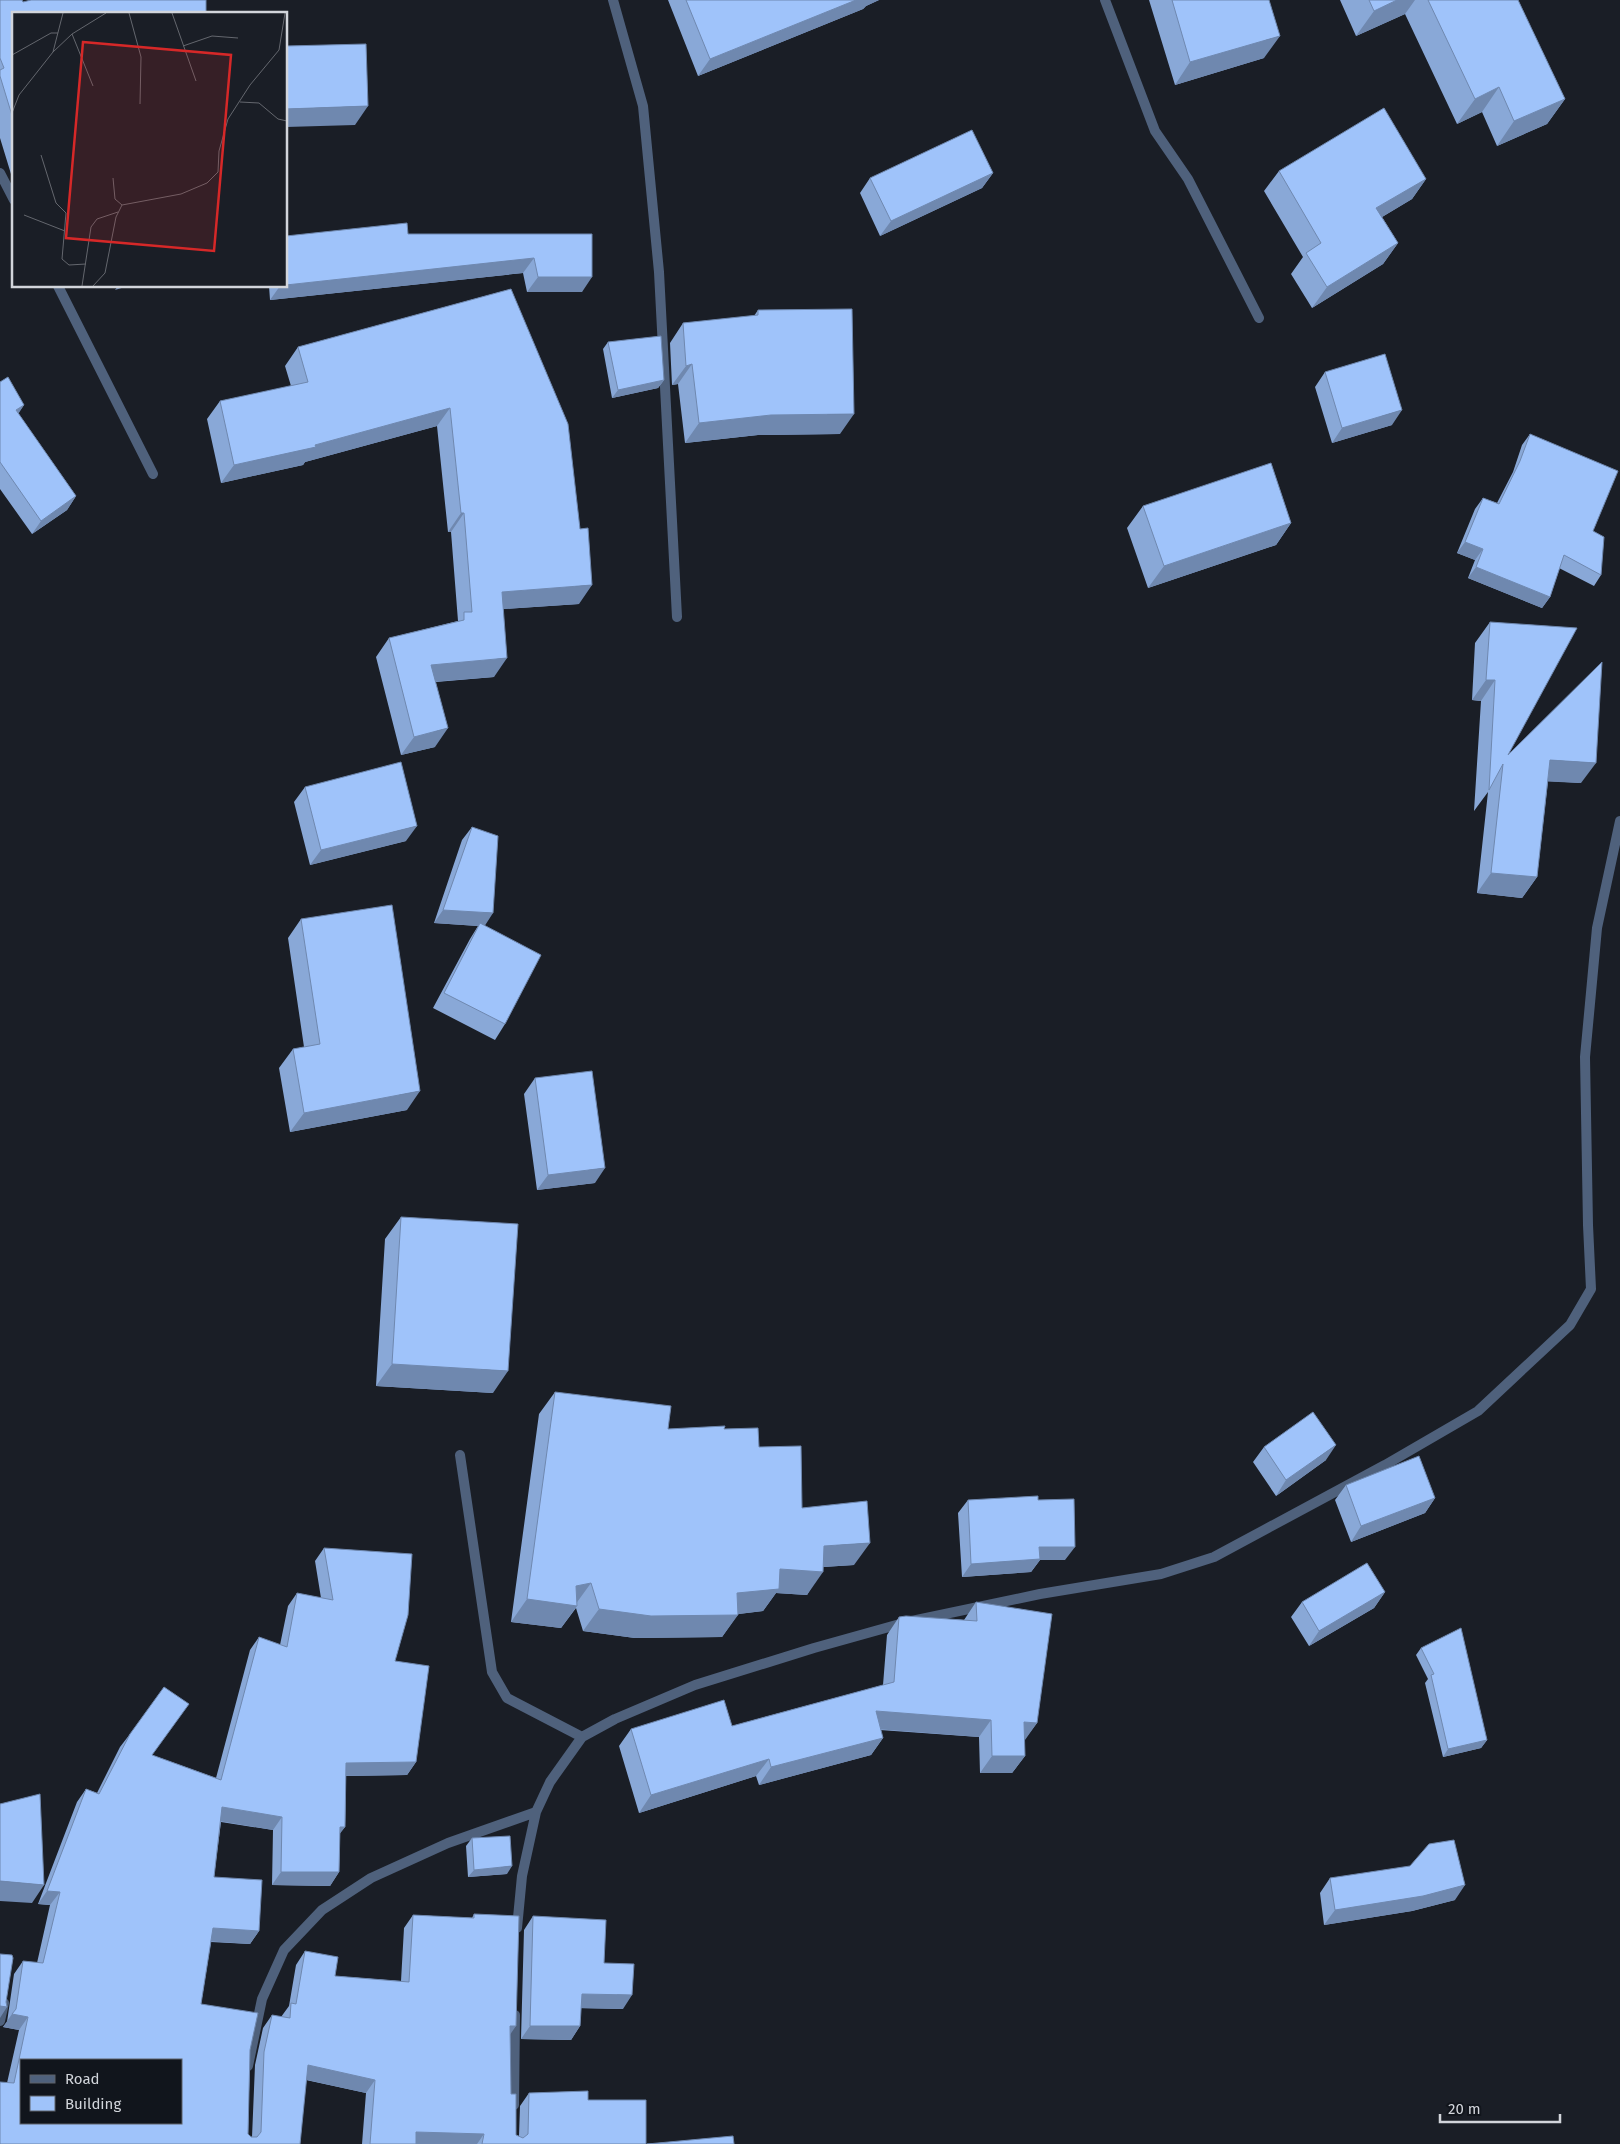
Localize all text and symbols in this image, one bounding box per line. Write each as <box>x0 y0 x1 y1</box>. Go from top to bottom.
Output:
inset map <box>12 12 288 288</box>
legend <box>20 2059 182 2124</box>
text: Road <box>65 2070 100 2088</box>
scale bar <box>1440 2092 1560 2124</box>
text: Building <box>65 2095 121 2113</box>
text: 20 m <box>1448 2100 1481 2118</box>

